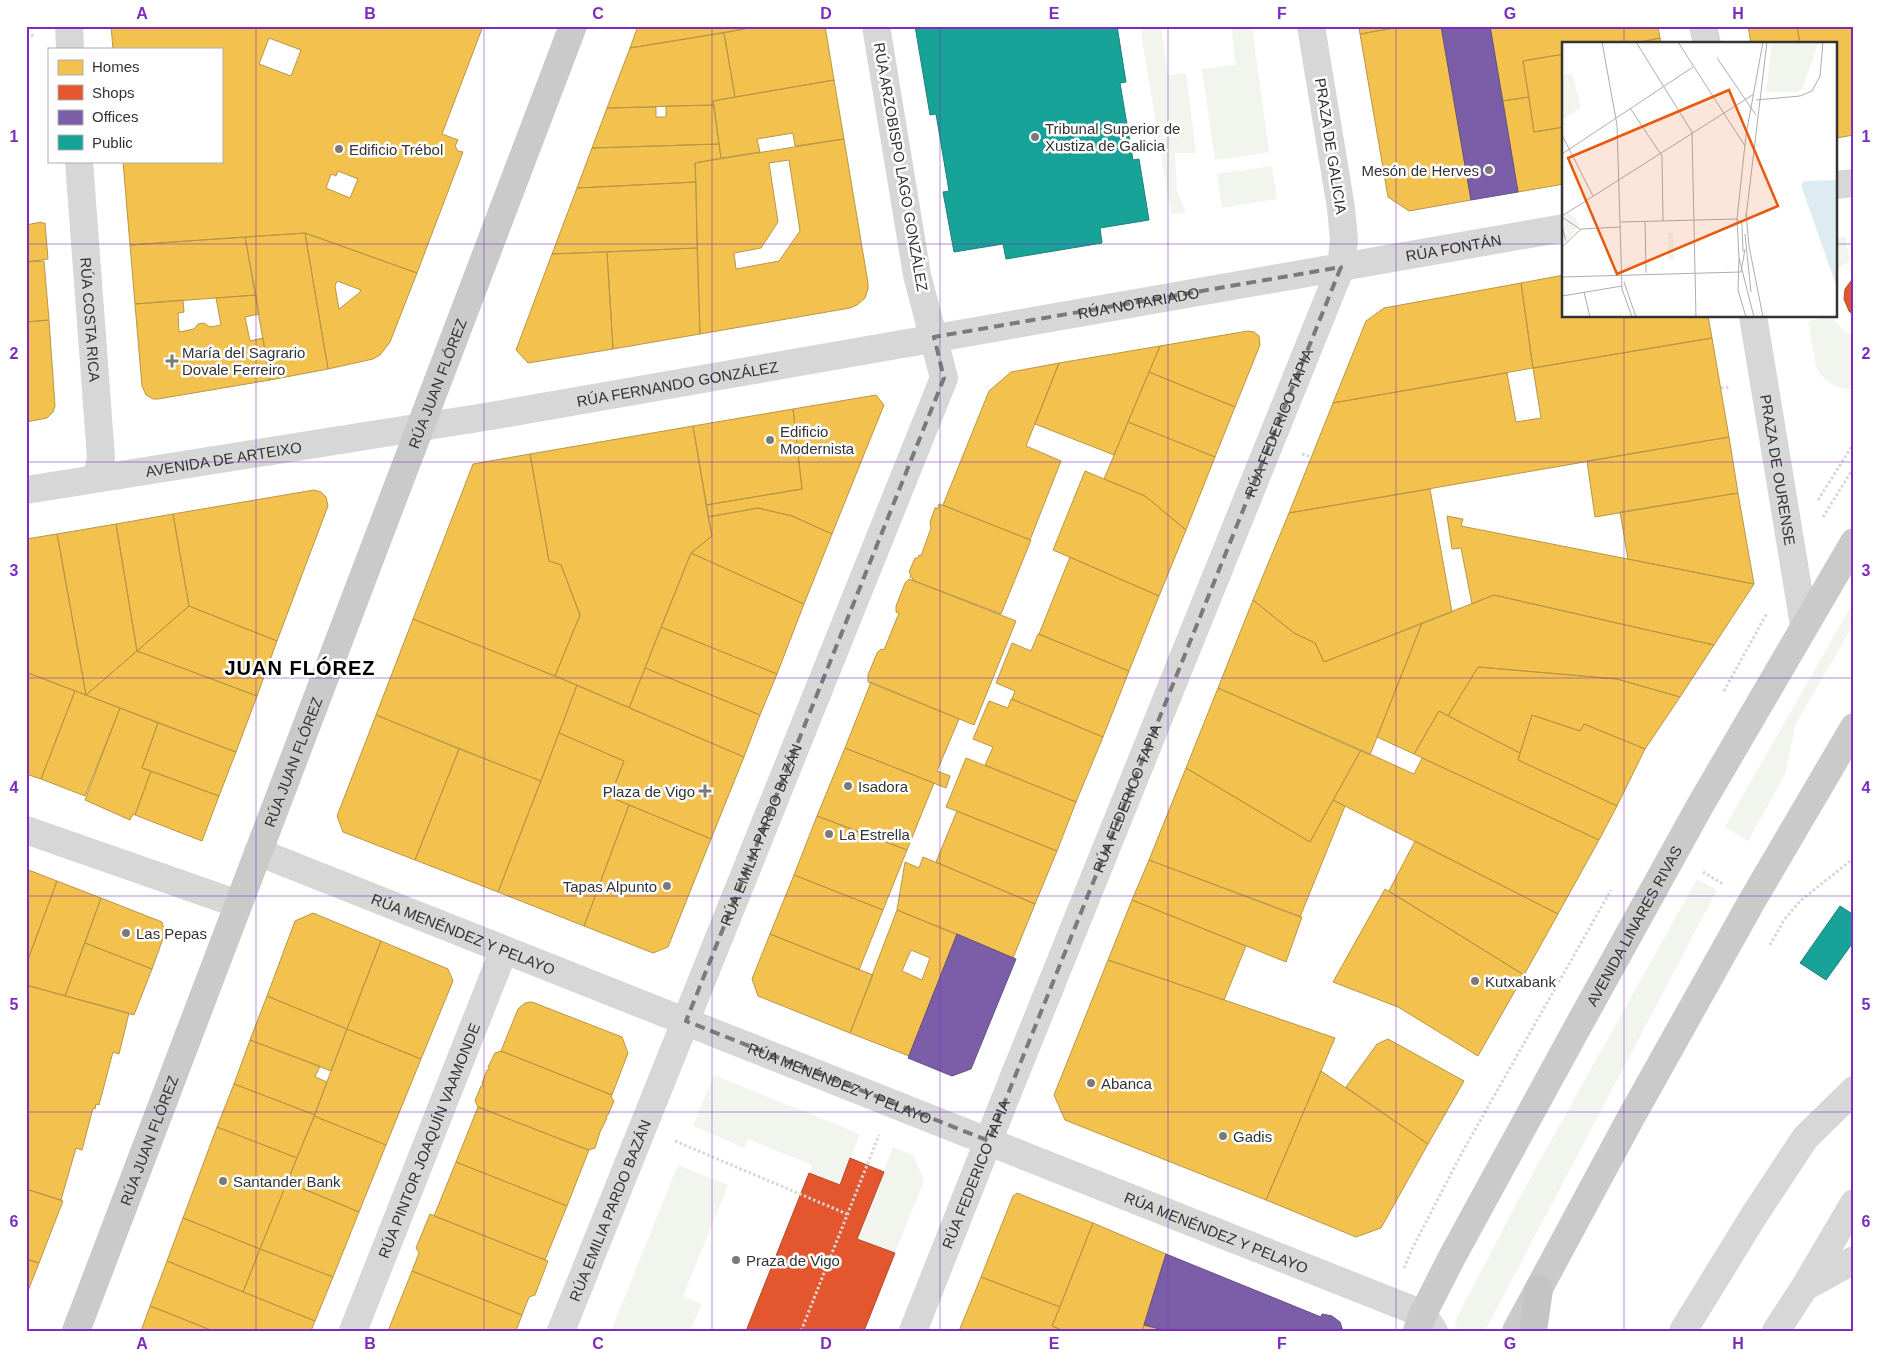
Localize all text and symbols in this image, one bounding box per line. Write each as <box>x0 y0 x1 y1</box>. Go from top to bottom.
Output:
text: A <box>136 5 148 22</box>
text: B <box>364 5 376 22</box>
text: C <box>592 5 604 22</box>
text: D <box>820 5 832 22</box>
text: E <box>1049 5 1060 22</box>
text: F <box>1277 5 1287 22</box>
text: G <box>1504 5 1516 22</box>
text: H <box>1732 5 1744 22</box>
street label: RÚA ARZOBISPO LAGO GONZÁLEZ <box>871 41 931 293</box>
inset map <box>1562 42 1838 318</box>
legend <box>48 48 222 162</box>
text: Homes <box>92 58 140 75</box>
street label: PRAZA DE GALICIA <box>1312 77 1350 215</box>
text: Shops <box>92 84 135 101</box>
text: Offices <box>92 108 138 125</box>
place label: Tribunal Superior de Xustiza de Galicia <box>1045 120 1180 154</box>
text: 1 <box>10 128 19 145</box>
text: 1 <box>1862 128 1871 145</box>
marker: Tribunal Superior de Xustiza de Galicia <box>1029 131 1041 143</box>
text: Public <box>92 134 133 151</box>
place label: Edificio Trébol <box>349 141 443 158</box>
marker: Edificio Trébol <box>333 143 345 155</box>
place label: Mesón de Herves <box>1361 162 1479 179</box>
marker: Mesón de Herves <box>1483 164 1495 176</box>
street label: RÚA FONTÁN <box>1404 231 1503 264</box>
street label: RÚA COSTA RICA <box>78 257 104 382</box>
street label: RÚA NOTARIADO <box>1076 284 1200 322</box>
street label: RÚA JUAN FLÓREZ <box>404 316 469 451</box>
place label: María del Sagrario Dovale Ferreiro <box>182 344 305 378</box>
text: 2 <box>10 345 19 362</box>
text: 2 <box>1862 345 1871 362</box>
street label: RÚA FEDERICO TAPIA <box>1241 346 1316 499</box>
marker: María del Sagrario Dovale Ferreiro <box>166 355 178 367</box>
street label: RÚA FERNANDO GONZÁLEZ <box>575 357 779 409</box>
street label: PRAZA DE OURENSE <box>1758 393 1799 547</box>
place label: Edificio Modernista <box>780 423 855 457</box>
marker: Edificio Modernista <box>764 434 776 446</box>
street label: AVENIDA DE ARTEIXO <box>144 438 303 479</box>
text: 3 <box>10 562 19 579</box>
text: 3 <box>1862 562 1871 579</box>
district label: JUAN FLÓREZ <box>225 656 376 679</box>
street label: RÚA JUAN FLÓREZ <box>260 695 325 829</box>
street label: RÚA FEDERICO TAPIA <box>1089 721 1164 875</box>
street label: RÚA EMILIA PARDO BAZÁN <box>716 741 805 928</box>
place label: Isadora <box>858 778 909 795</box>
text: 4 <box>10 779 19 796</box>
text: 4 <box>1862 779 1871 796</box>
marker: Isadora <box>842 780 854 792</box>
place label: Plaza de Vigo <box>603 783 695 800</box>
marker: Plaza de Vigo <box>699 785 711 797</box>
place label: La Estrella <box>839 826 911 843</box>
marker: La Estrella <box>823 828 835 840</box>
street label: AVENIDA LINARES RIVAS <box>1583 842 1685 1009</box>
place label: Tapas Alpunto <box>563 878 657 895</box>
marker: Tapas Alpunto <box>661 880 673 892</box>
street label: RÚA MENÉNDEZ Y PELAYO <box>369 889 558 978</box>
place label: Las Pepas <box>136 925 207 942</box>
marker: Las Pepas <box>120 927 132 939</box>
place label: Kutxabank <box>1485 973 1556 990</box>
marker: Kutxabank <box>1469 975 1481 987</box>
text: 5 <box>10 996 19 1013</box>
text: 5 <box>1862 996 1871 1013</box>
street label: RÚA PINTOR JOAQUÍN VAAMONDE <box>374 1020 483 1260</box>
street label: RÚA MENÉNDEZ Y PELAYO <box>746 1039 934 1127</box>
street label: RÚA JUAN FLÓREZ <box>116 1073 181 1208</box>
place label: Abanca <box>1101 1075 1153 1092</box>
marker: Abanca <box>1085 1077 1097 1089</box>
street label: RÚA FEDERICO TAPIA <box>938 1097 1012 1251</box>
street label: RÚA EMILIA PARDO BAZÁN <box>565 1117 654 1304</box>
place label: Gadis <box>1233 1128 1272 1145</box>
marker: Gadis <box>1217 1130 1229 1142</box>
place label: Santander Bank <box>233 1173 341 1190</box>
marker: Santander Bank <box>217 1175 229 1187</box>
street label: RÚA MENÉNDEZ Y PELAYO <box>1122 1188 1311 1276</box>
text: 6 <box>10 1213 19 1230</box>
text: 6 <box>1862 1213 1871 1230</box>
place label: Praza de Vigo <box>746 1252 840 1269</box>
marker: Praza de Vigo <box>730 1254 742 1266</box>
text: A <box>136 1335 148 1352</box>
text: B <box>364 1335 376 1352</box>
text: C <box>592 1335 604 1352</box>
text: D <box>820 1335 832 1352</box>
text: E <box>1049 1335 1060 1352</box>
text: F <box>1277 1335 1287 1352</box>
text: G <box>1504 1335 1516 1352</box>
text: H <box>1732 1335 1744 1352</box>

